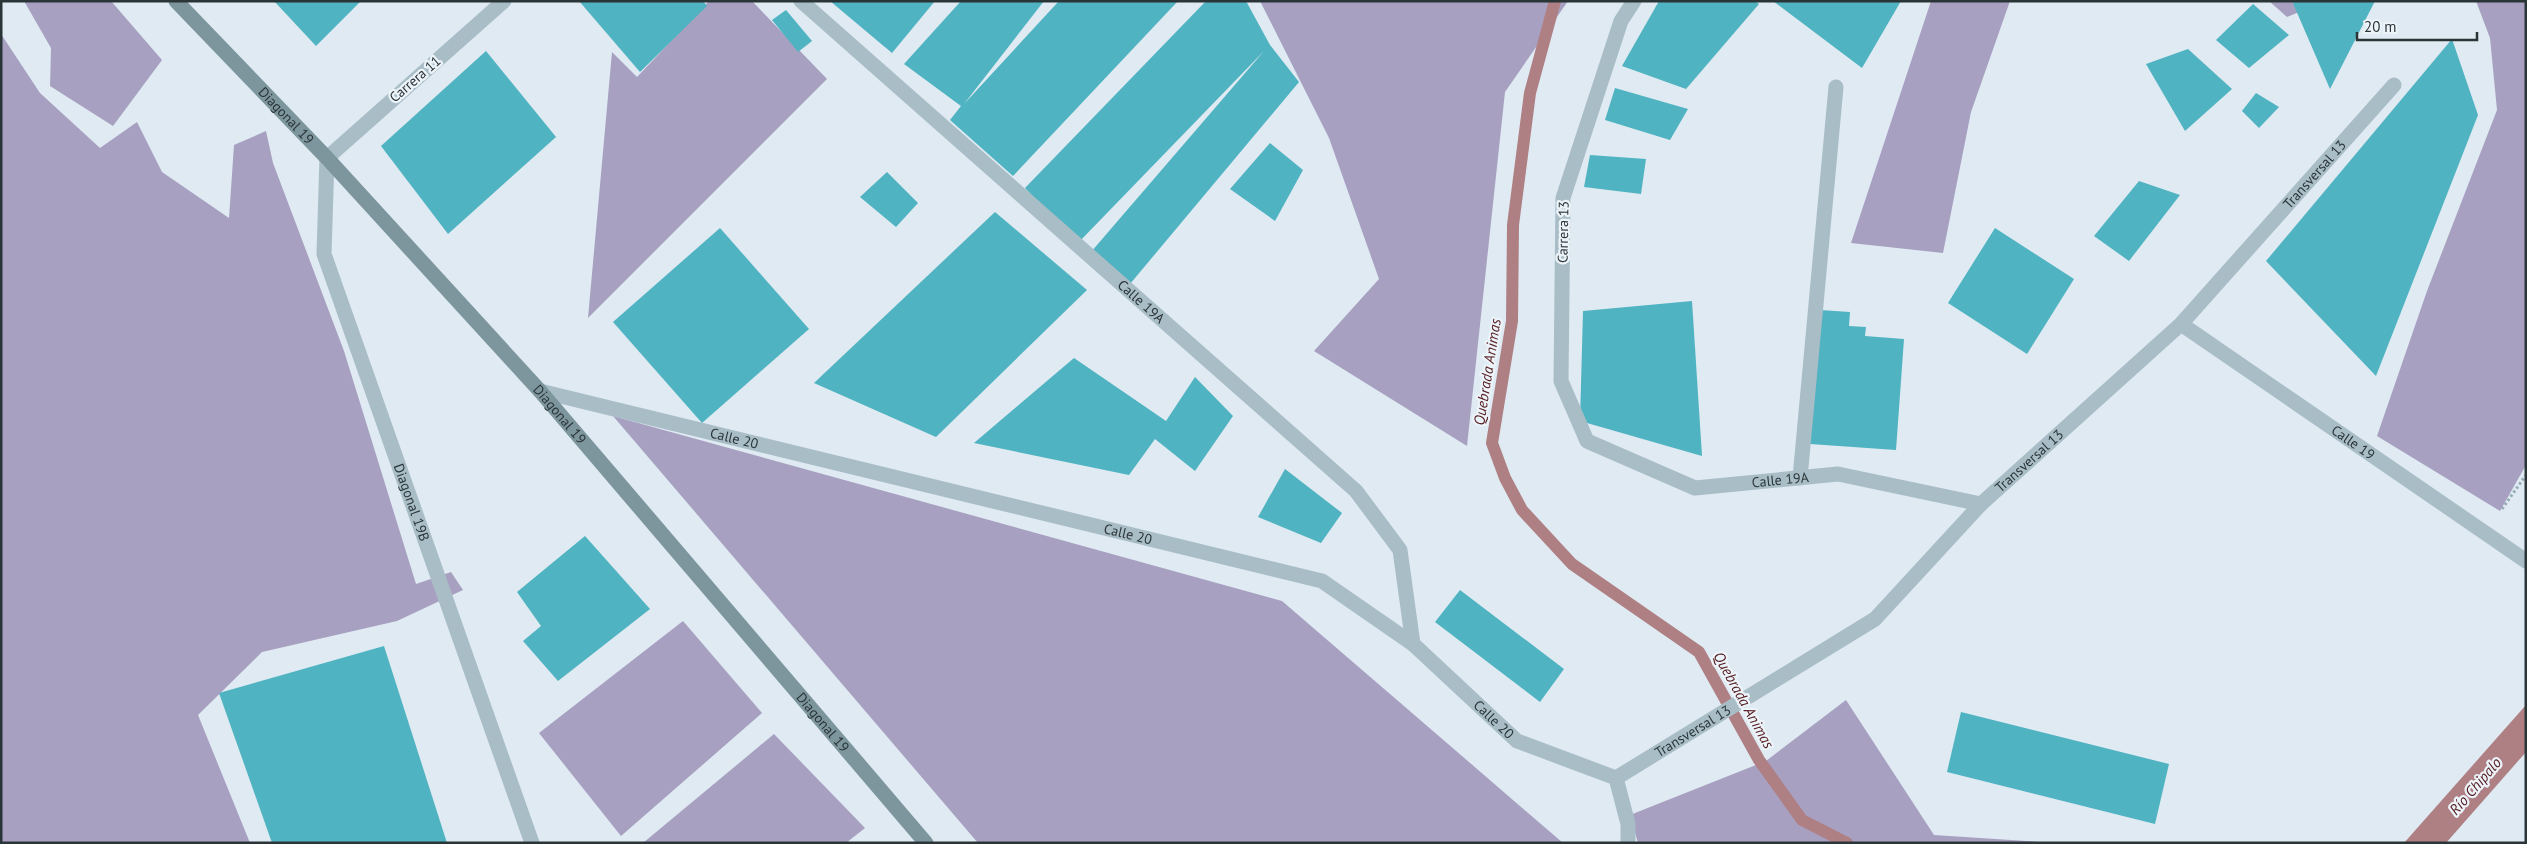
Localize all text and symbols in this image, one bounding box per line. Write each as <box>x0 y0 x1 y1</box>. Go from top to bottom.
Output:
scale bar <box>2357 10 2477 42</box>
text: 20 m <box>2364 17 2397 36</box>
street label: Carrera 11 <box>386 52 444 106</box>
street label: Diagonal 19 <box>255 83 318 148</box>
street label: Transversal 13 <box>2279 136 2350 212</box>
street label: Carrera 13 <box>1553 201 1573 263</box>
street label: Calle 19A <box>1114 276 1169 328</box>
water label: Quebrada Animas <box>1469 317 1505 427</box>
street label: Diagonal 19 <box>529 381 590 448</box>
street label: Calle 19 <box>2328 421 2379 464</box>
street label: Calle 20 <box>708 424 761 453</box>
street label: Transversal 13 <box>1991 425 2067 496</box>
street label: Diagonal 19B <box>390 461 434 543</box>
street label: Calle 19A <box>1751 468 1810 491</box>
street label: Calle 20 <box>1102 519 1154 548</box>
water label: Quebrada Animas <box>1710 648 1778 752</box>
street label: Diagonal 19 <box>792 689 853 756</box>
street label: Calle 20 <box>1470 696 1518 743</box>
street label: Transversal 13 <box>1651 701 1734 761</box>
water label: Río Chipalo <box>2445 753 2505 819</box>

